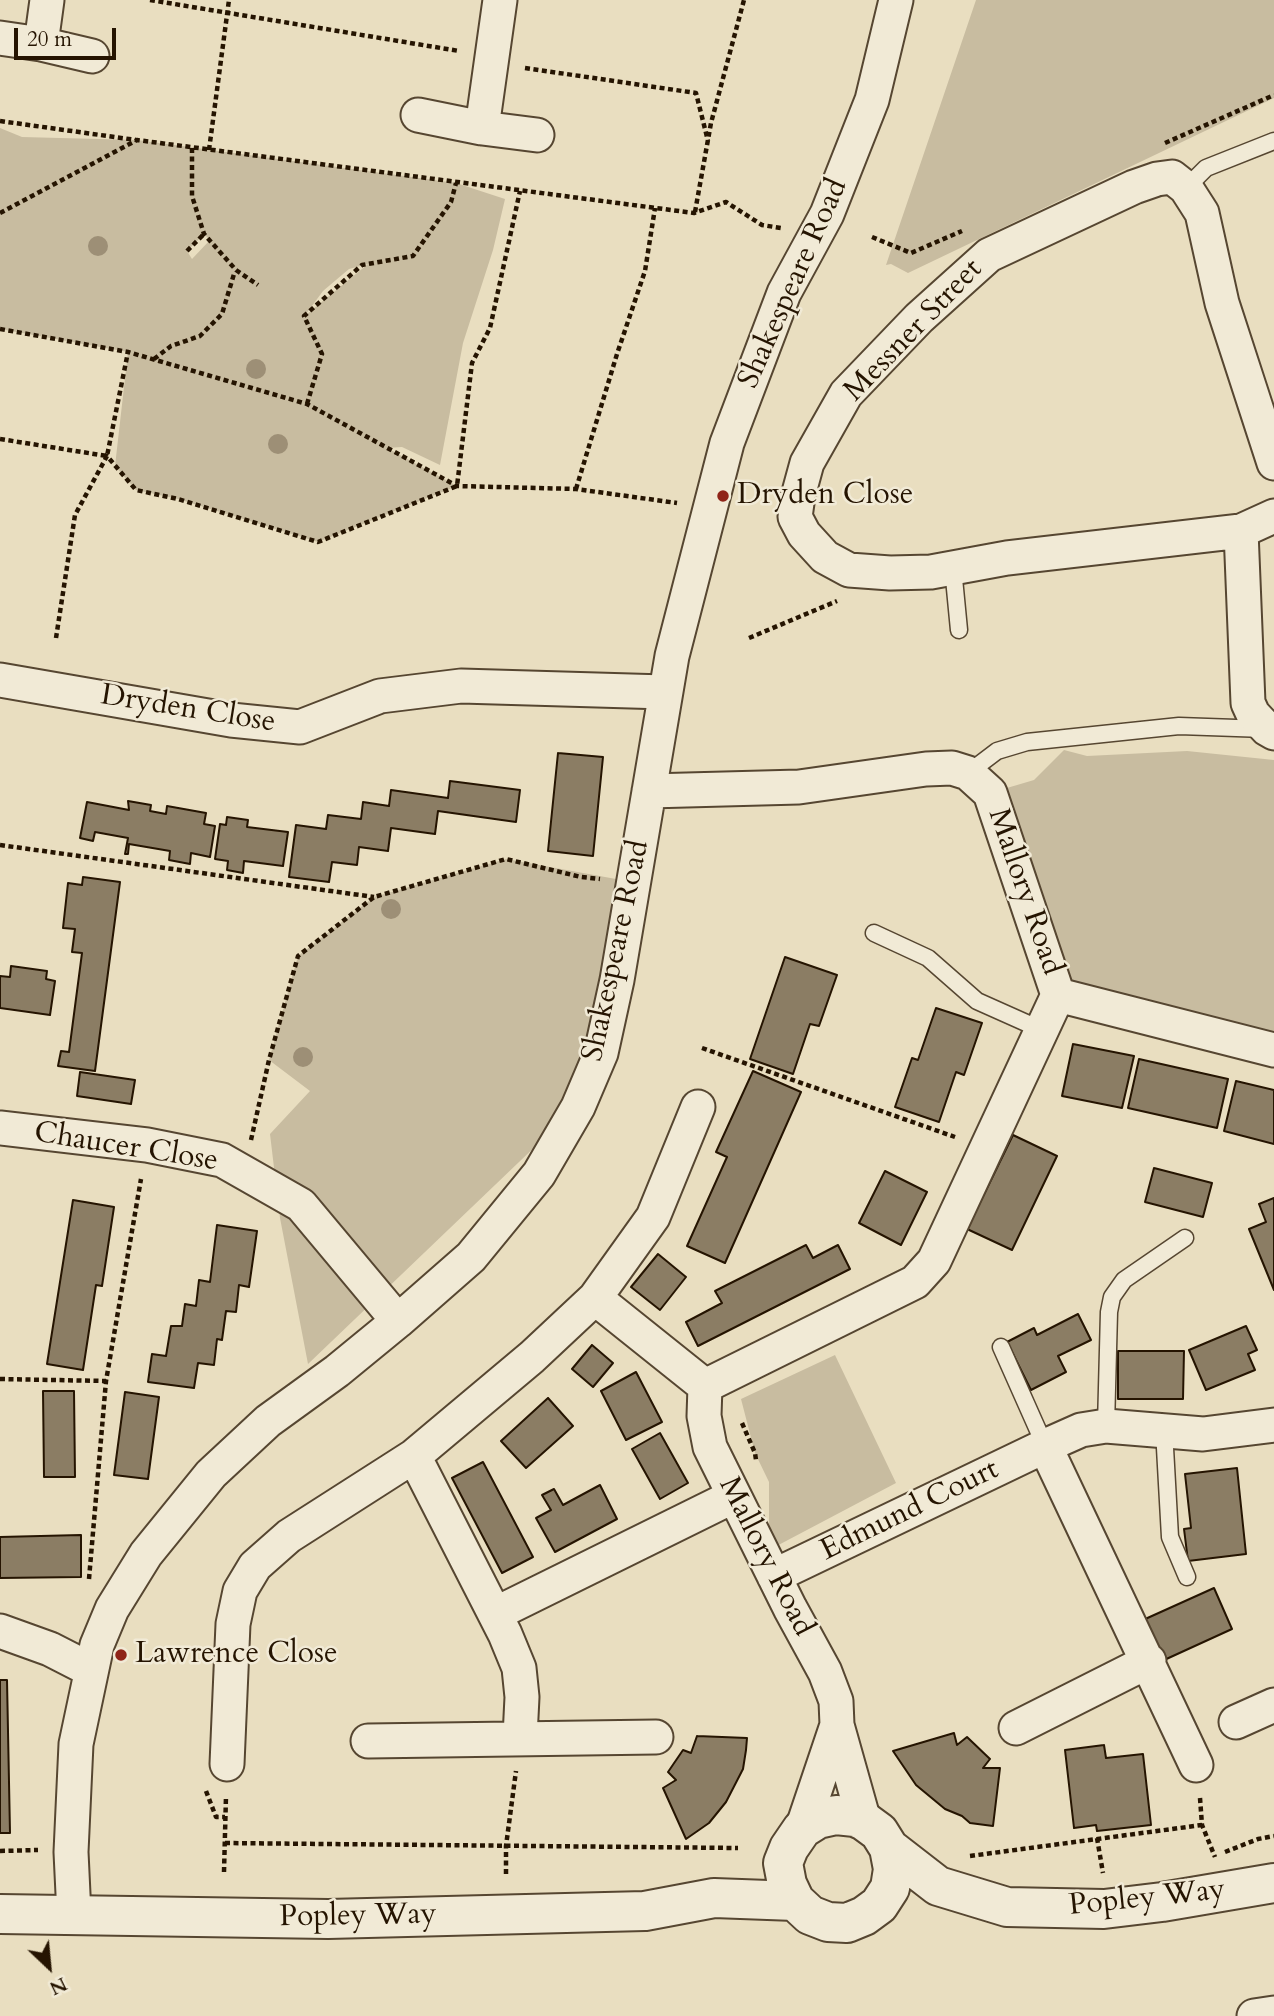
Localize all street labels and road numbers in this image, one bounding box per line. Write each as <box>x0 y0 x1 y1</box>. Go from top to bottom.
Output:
street label: Shakespeare Road <box>732 174 856 394</box>
street label: Messner Street <box>837 252 991 410</box>
street label: Dryden Close <box>98 678 278 742</box>
street label: Mallory Road <box>979 804 1069 980</box>
street label: Shakespeare Road <box>576 837 658 1065</box>
street label: Chaucer Close <box>32 1116 220 1180</box>
street label: Edmund Court <box>815 1452 1005 1570</box>
street label: Mallory Road <box>710 1472 820 1642</box>
street label: Popley Way <box>1067 1873 1227 1925</box>
street label: Popley Way <box>279 1898 437 1936</box>

